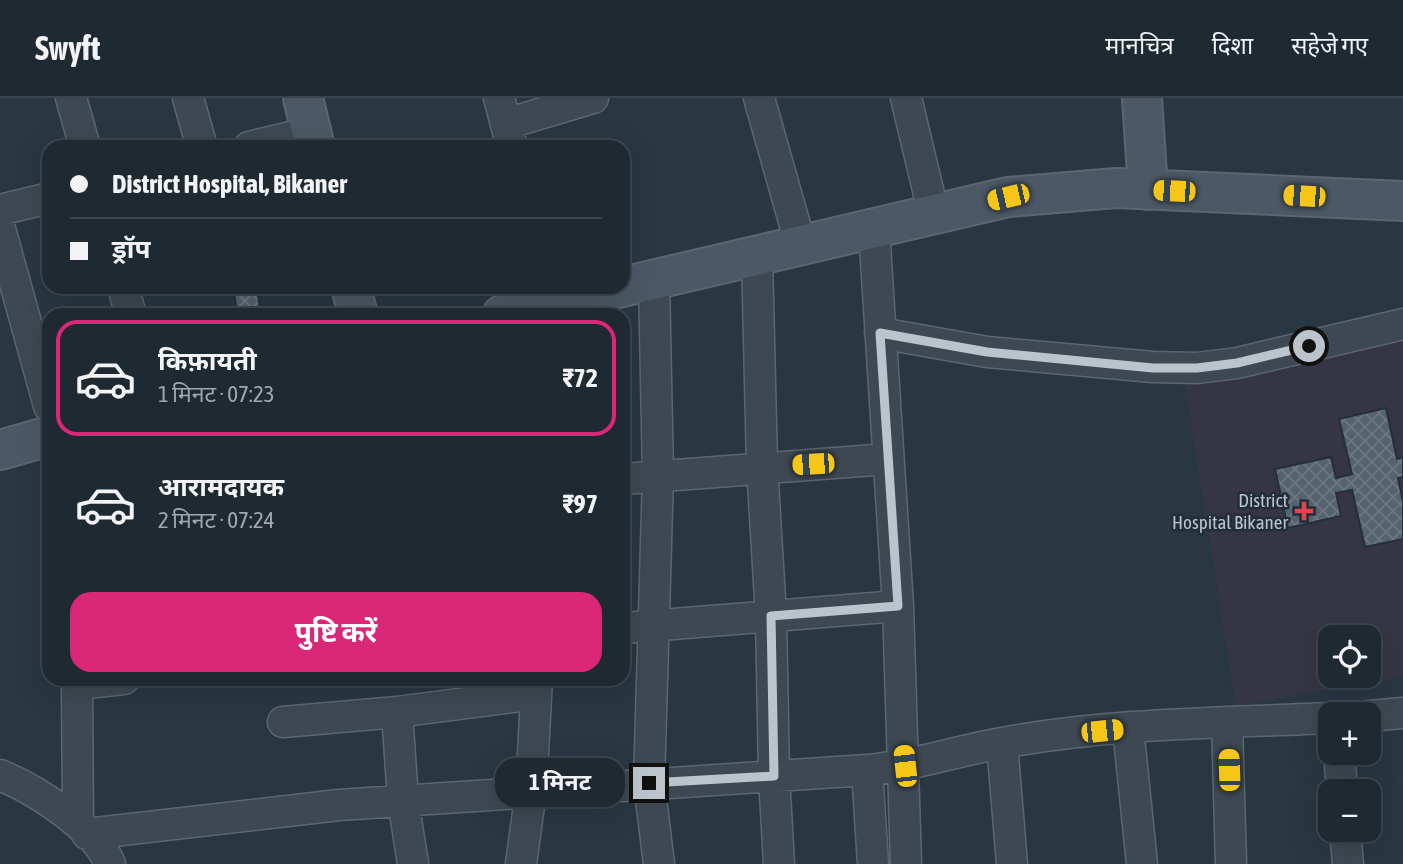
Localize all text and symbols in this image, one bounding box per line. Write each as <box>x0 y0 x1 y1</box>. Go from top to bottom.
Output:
text: Swyft <box>35 29 100 67</box>
text: मानचित्र <box>1105 32 1174 59</box>
text: दिशा <box>1212 32 1253 59</box>
text: सहेजे गए <box>1291 32 1368 59</box>
text: District Hospital, Bikaner <box>112 169 347 199</box>
car <box>1153 180 1196 202</box>
car <box>986 182 1031 212</box>
car <box>1283 184 1326 208</box>
text: ड्रॉप <box>112 234 150 264</box>
route start <box>1293 330 1325 362</box>
text: किफ़ायती <box>158 346 257 376</box>
icon: car <box>74 347 137 410</box>
text: ₹72 <box>562 363 598 393</box>
text: 1 मिनट · 07:23 <box>158 381 275 407</box>
car <box>792 452 835 476</box>
text: आरामदायक <box>158 472 284 502</box>
icon: car <box>74 473 137 536</box>
text: ₹97 <box>562 489 598 519</box>
place label: District Hospital Bikaner <box>1172 489 1288 533</box>
marker: District Hospital Bikaner <box>1294 501 1314 521</box>
text: 2 मिनट · 07:24 <box>158 507 275 533</box>
button: पुष्टि करें <box>70 592 602 672</box>
map controls <box>1318 625 1381 842</box>
button: locate <box>1318 625 1381 688</box>
button: + <box>1318 702 1381 765</box>
car <box>1081 718 1124 744</box>
car <box>893 744 918 788</box>
car <box>1218 749 1241 791</box>
callout: 1 मिनट <box>495 758 624 808</box>
route end <box>633 767 665 799</box>
text: 1 मिनट <box>529 769 591 795</box>
button: − <box>1318 779 1381 842</box>

